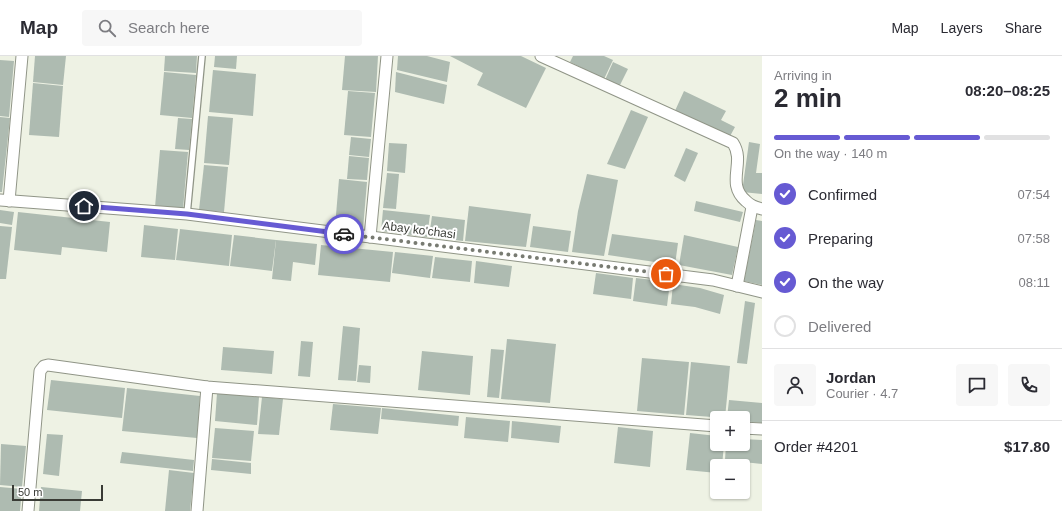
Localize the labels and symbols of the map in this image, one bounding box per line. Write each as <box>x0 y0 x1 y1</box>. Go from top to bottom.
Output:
pin <box>67 189 101 223</box>
courier <box>324 214 364 254</box>
street label: Abay ko'chasi <box>382 219 456 241</box>
pin <box>649 257 683 291</box>
scale bar <box>12 483 103 502</box>

